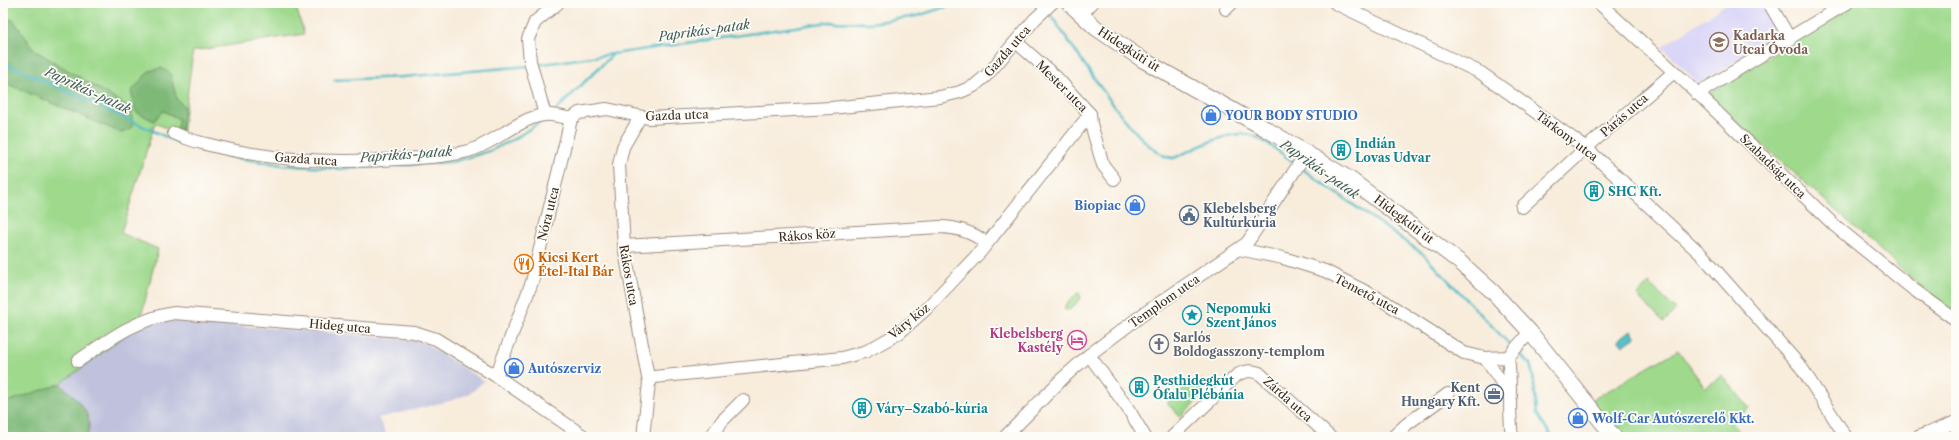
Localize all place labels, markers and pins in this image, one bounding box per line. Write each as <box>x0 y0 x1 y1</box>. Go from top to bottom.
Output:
place label: Kadarka Utcai Óvoda <box>1733 28 1809 57</box>
school or university icon: Kadarka Utcai Óvoda <box>1708 31 1730 53</box>
shop icon: YOUR BODY STUDIO <box>1200 104 1222 126</box>
place label: YOUR BODY STUDIO <box>1224 108 1358 123</box>
place label: Indián Lovas Udvar <box>1355 136 1431 165</box>
building icon: Indián Lovas Udvar <box>1330 139 1352 161</box>
building icon: SHC Kft. <box>1583 180 1605 202</box>
place label: SHC Kft. <box>1608 184 1662 199</box>
shop icon: Biopiac <box>1124 194 1146 216</box>
place label: Biopiac <box>1074 198 1121 213</box>
place label: Klebelsberg Kultúrkúria <box>1203 201 1278 230</box>
public building icon: Klebelsberg Kultúrkúria <box>1178 204 1200 226</box>
place label: Kicsi Kert Étel-Ital Bár <box>538 250 614 279</box>
restaurant icon: Kicsi Kert Étel-Ital Bár <box>513 253 535 275</box>
place label: Nepomuki Szent János <box>1206 301 1277 330</box>
place icon: Nepomuki Szent János <box>1181 304 1203 326</box>
place label: Klebelsberg Kastély <box>990 326 1064 355</box>
hotel icon: Klebelsberg Kastély <box>1066 329 1088 351</box>
place label: Sarlós Boldogasszony-templom <box>1173 330 1325 359</box>
church icon: Sarlós Boldogasszony-templom <box>1148 333 1170 355</box>
shop icon: Autószerviz <box>503 357 525 379</box>
place label: Autószerviz <box>527 361 601 376</box>
place label: Pesthidegkút Ófalu Plébánia <box>1153 373 1245 402</box>
building icon: Pesthidegkút Ófalu Plébánia <box>1128 376 1150 398</box>
place label: Kent Hungary Kft. <box>1401 380 1480 409</box>
office icon: Kent Hungary Kft. <box>1483 383 1505 405</box>
building icon: Váry–Szabó-kúria <box>851 397 873 419</box>
place label: Váry–Szabó-kúria <box>875 401 989 416</box>
shop icon: Wolf-Car Autószerelő Kkt. <box>1567 407 1589 429</box>
place label: Wolf-Car Autószerelő Kkt. <box>1591 411 1754 426</box>

